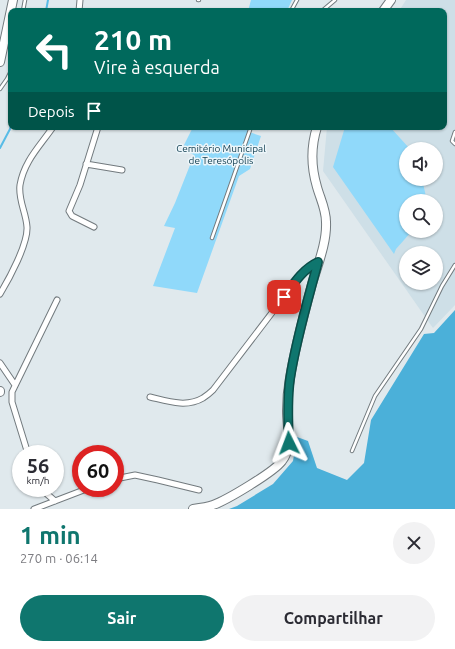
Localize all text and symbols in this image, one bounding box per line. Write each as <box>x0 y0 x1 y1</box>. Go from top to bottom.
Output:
icon: left <box>28 24 80 76</box>
text: 210 m <box>94 24 172 55</box>
text: Vire à esquerda <box>94 57 220 77</box>
icon: arrive <box>83 100 105 122</box>
text: Depois <box>28 103 75 120</box>
map controls <box>399 142 443 290</box>
button: sound <box>399 142 443 186</box>
park label: Cemitério Municipal de Teresópolis <box>176 143 266 166</box>
button: search <box>399 194 443 238</box>
button: layers <box>399 246 443 290</box>
pin <box>267 280 301 314</box>
icon: arrive <box>273 286 295 308</box>
position arrow <box>268 422 310 464</box>
speed limit sign: 60 <box>72 445 124 497</box>
text: 56 <box>27 454 49 477</box>
text: km/h <box>26 475 50 486</box>
text: 1 min <box>20 522 81 549</box>
button: close <box>393 522 435 564</box>
text: 270 m · 06:14 <box>20 551 98 565</box>
button: Sair <box>20 595 224 641</box>
button: Compartilhar <box>232 595 435 641</box>

